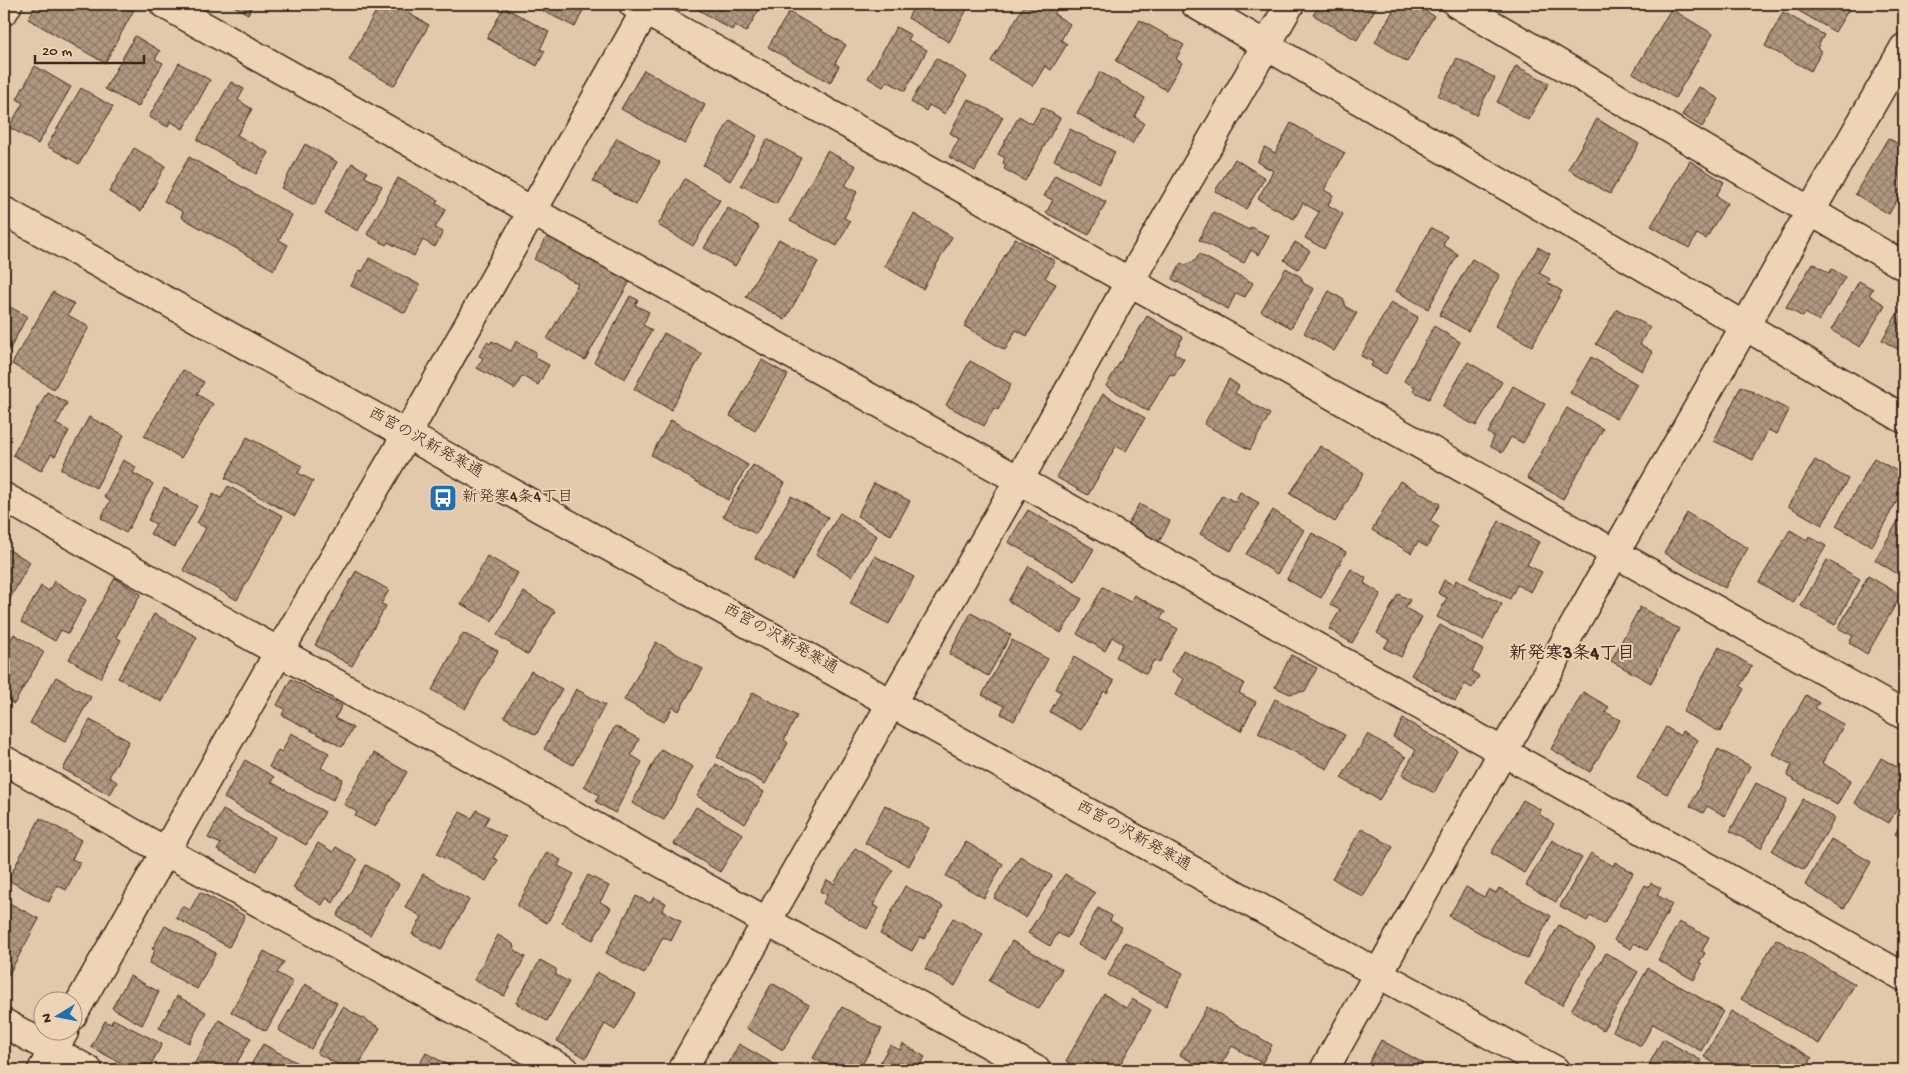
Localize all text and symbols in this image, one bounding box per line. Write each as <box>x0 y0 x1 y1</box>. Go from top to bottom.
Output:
scale bar <box>35 32 144 64</box>
text: 20 m <box>42 43 72 61</box>
street label: 西宮の沢新発寒通 <box>364 404 486 483</box>
bus stop icon: 新発寒4条4丁目 <box>428 483 458 513</box>
place label: 新発寒4条4丁目 <box>462 488 573 508</box>
street label: 西宮の沢新発寒通 <box>719 600 841 679</box>
district label: 新発寒3条4丁目 <box>1509 643 1635 665</box>
street label: 西宮の沢新発寒通 <box>1072 797 1194 876</box>
north arrow <box>32 992 82 1042</box>
text: N <box>38 1012 57 1024</box>

